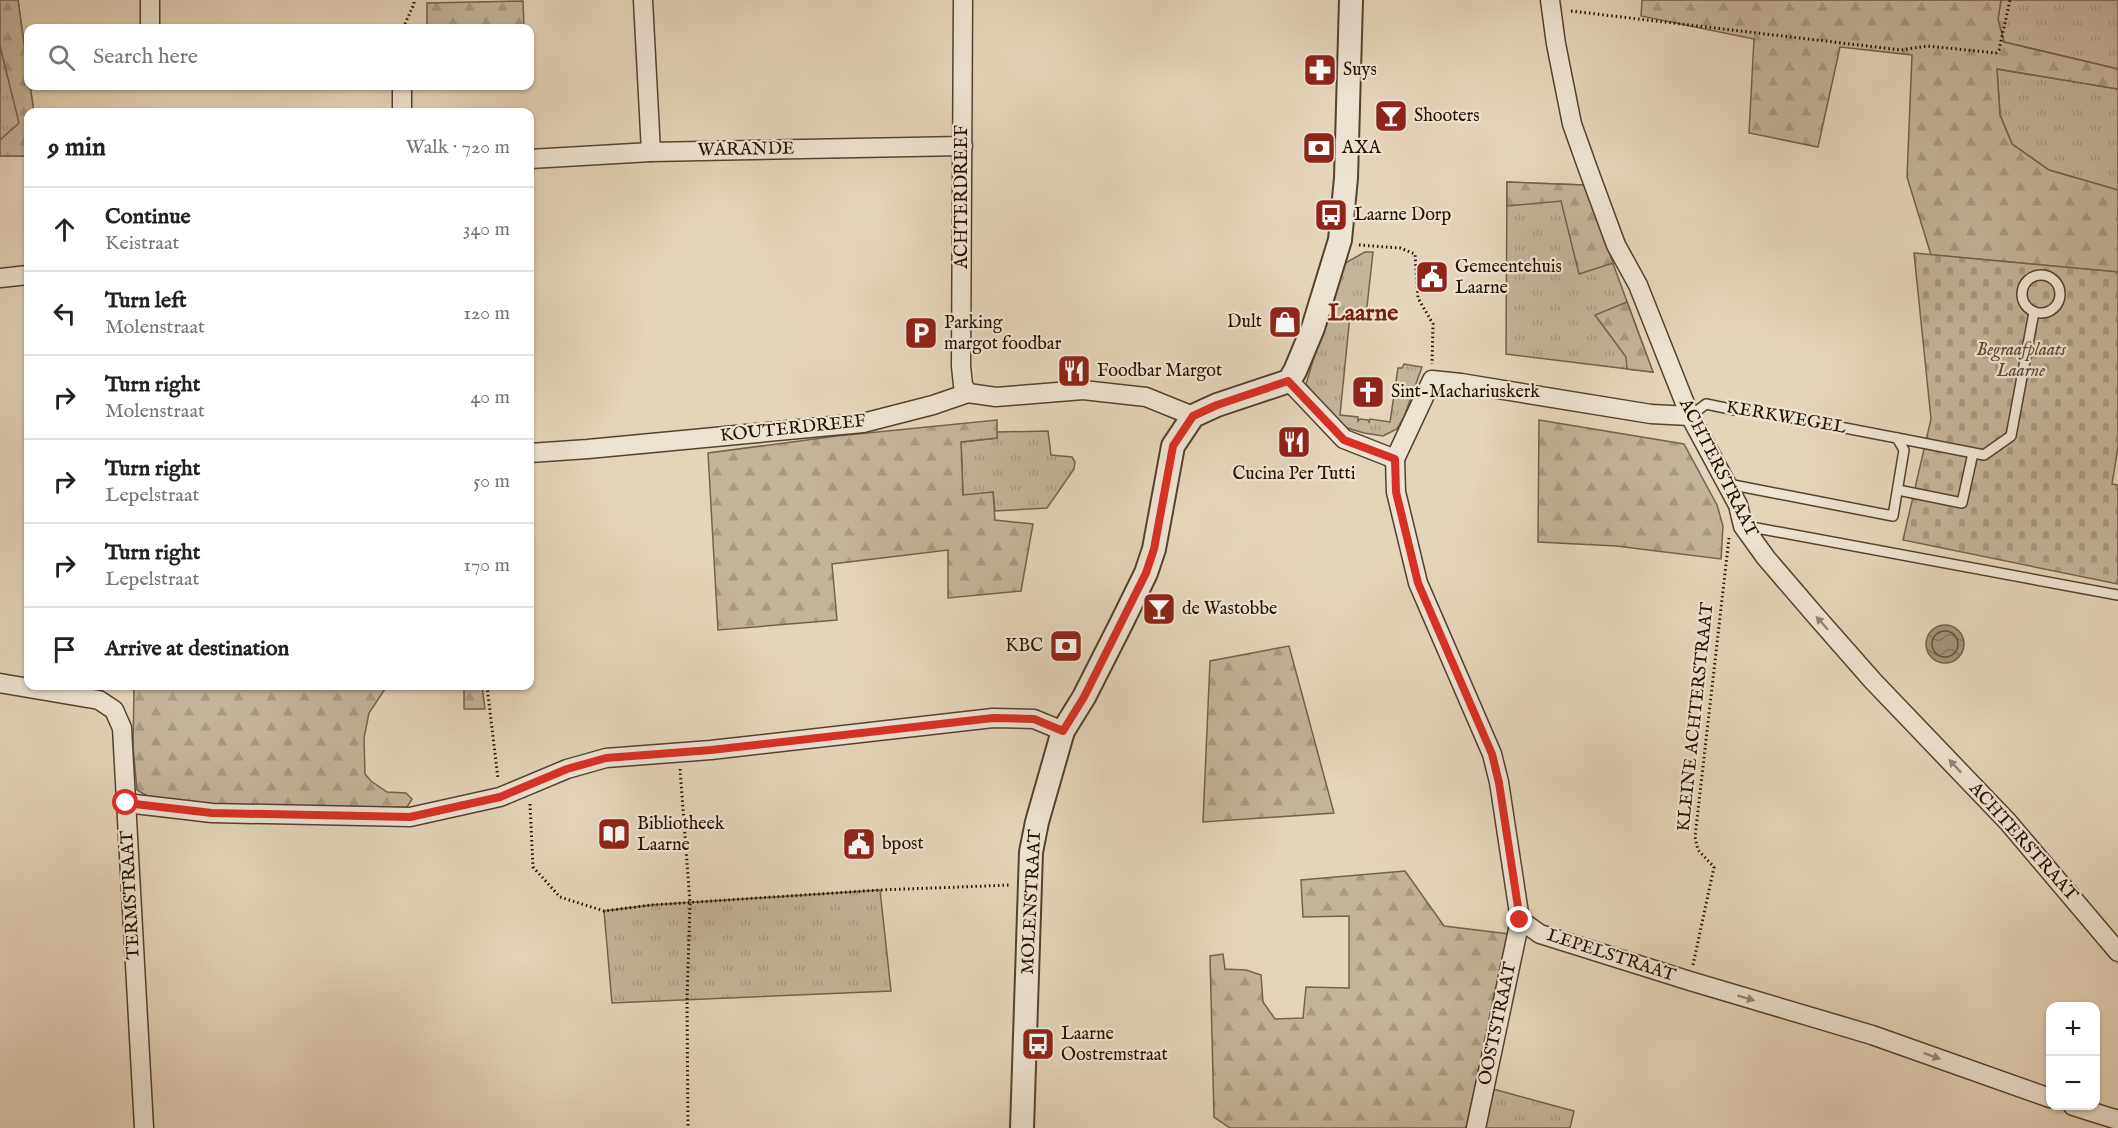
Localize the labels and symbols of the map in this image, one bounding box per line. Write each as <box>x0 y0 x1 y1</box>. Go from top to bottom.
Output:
pharmacy icon: Suys <box>1302 52 1338 88</box>
place label: Suys <box>1343 59 1377 82</box>
bar icon: Shooters <box>1373 98 1409 134</box>
place label: Shooters <box>1414 105 1480 128</box>
street label: ACHTERDREEF <box>951 125 974 270</box>
bank icon: AXA <box>1301 130 1337 166</box>
place label: AXA <box>1341 137 1382 160</box>
street label: WARANDE <box>698 138 794 162</box>
bus stop icon: Laarne Dorp <box>1313 197 1349 233</box>
place label: Laarne Dorp <box>1354 204 1451 227</box>
place label: Gemeentehuis Laarne <box>1455 256 1562 300</box>
public building icon: Gemeentehuis Laarne <box>1414 259 1450 295</box>
district label: Laarne <box>1328 298 1398 329</box>
shop icon: Dult <box>1267 304 1303 340</box>
place label: Dult <box>1227 311 1262 334</box>
place label: Parking margot foodbar <box>944 312 1062 356</box>
parking icon: Parking margot foodbar <box>903 315 939 351</box>
park label: Begraafplaats Laarne <box>1976 339 2067 383</box>
restaurant icon: Foodbar Margot <box>1056 353 1092 389</box>
place label: Foodbar Margot <box>1097 360 1222 383</box>
church icon: Sint-Machariuskerk <box>1350 374 1386 410</box>
place label: Sint-Machariuskerk <box>1391 381 1540 404</box>
street label: ACHTERSTRAAT <box>1673 394 1763 541</box>
street label: KERKWEGEL <box>1724 396 1848 440</box>
street label: KOUTERDREEF <box>719 410 867 448</box>
restaurant icon: Cucina Per Tutti <box>1276 424 1312 460</box>
place label: Cucina Per Tutti <box>1232 463 1356 486</box>
bar icon: de Wastobbe <box>1141 591 1177 627</box>
place label: de Wastobbe <box>1182 598 1277 621</box>
street label: KLEINE ACHTERSTRAAT <box>1673 601 1719 833</box>
one-way arrow <box>1816 616 1829 631</box>
bank icon: KBC <box>1048 628 1084 664</box>
place label: KBC <box>1005 635 1043 658</box>
one-way arrow <box>1948 760 1962 774</box>
street label: ACHTERSTRAAT <box>1963 777 2083 906</box>
route start <box>112 789 138 815</box>
place label: Bibliotheek Laarne <box>637 813 725 857</box>
library icon: Bibliotheek Laarne <box>596 816 632 852</box>
public building icon: bpost <box>841 826 877 862</box>
street label: MOLENSTRAAT <box>1017 829 1047 975</box>
street label: TERMSTRAAT <box>116 830 146 960</box>
place label: bpost <box>882 833 924 856</box>
route end <box>1506 906 1532 932</box>
street label: LEPELSTRAAT <box>1544 924 1678 988</box>
street label: OOSTSTRAAT <box>1474 960 1522 1088</box>
one-way arrow <box>1737 994 1755 1003</box>
place label: Laarne Oostremstraat <box>1061 1023 1168 1067</box>
bus stop icon: Laarne Oostremstraat <box>1020 1026 1056 1062</box>
one-way arrow <box>1923 1052 1941 1062</box>

